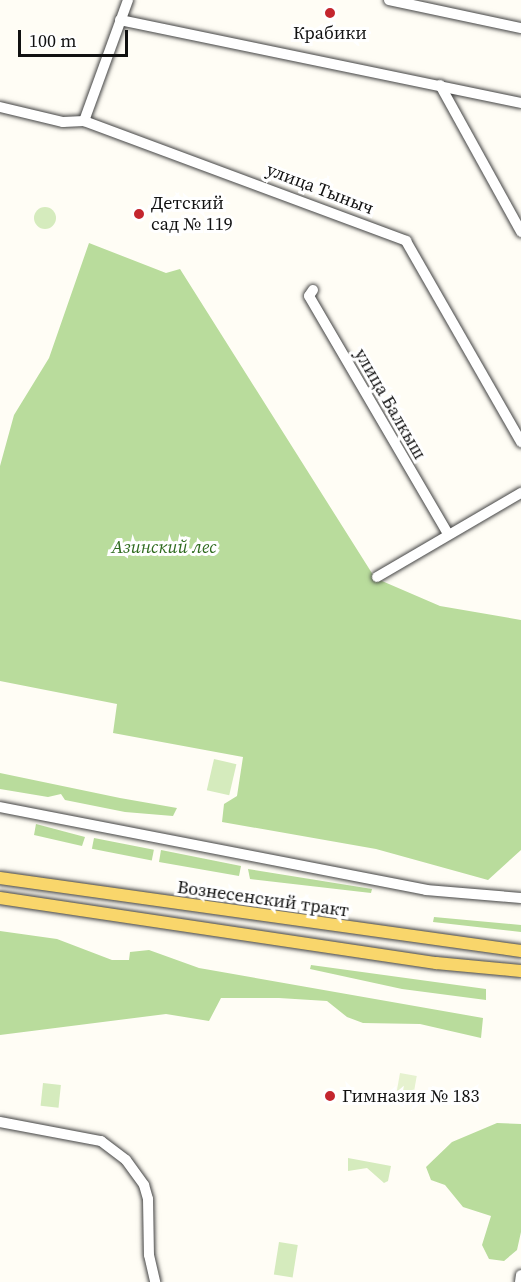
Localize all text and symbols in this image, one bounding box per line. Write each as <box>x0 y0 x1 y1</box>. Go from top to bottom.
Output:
marker: Крабики <box>323 6 337 20</box>
scale bar <box>21 18 130 56</box>
place label: Крабики <box>293 22 367 44</box>
text: 100 m <box>29 28 76 53</box>
street label: улица Тыныч <box>263 159 377 219</box>
place label: Детский сад № 119 <box>151 193 233 236</box>
marker: Детский сад № 119 <box>132 207 146 221</box>
street label: улица Балкыш <box>350 345 430 463</box>
park label: Азинский лес <box>111 536 217 558</box>
street label: Вознесенский тракт <box>176 876 350 922</box>
place label: Гимназия № 183 <box>342 1085 480 1107</box>
marker: Гимназия № 183 <box>323 1089 337 1103</box>

